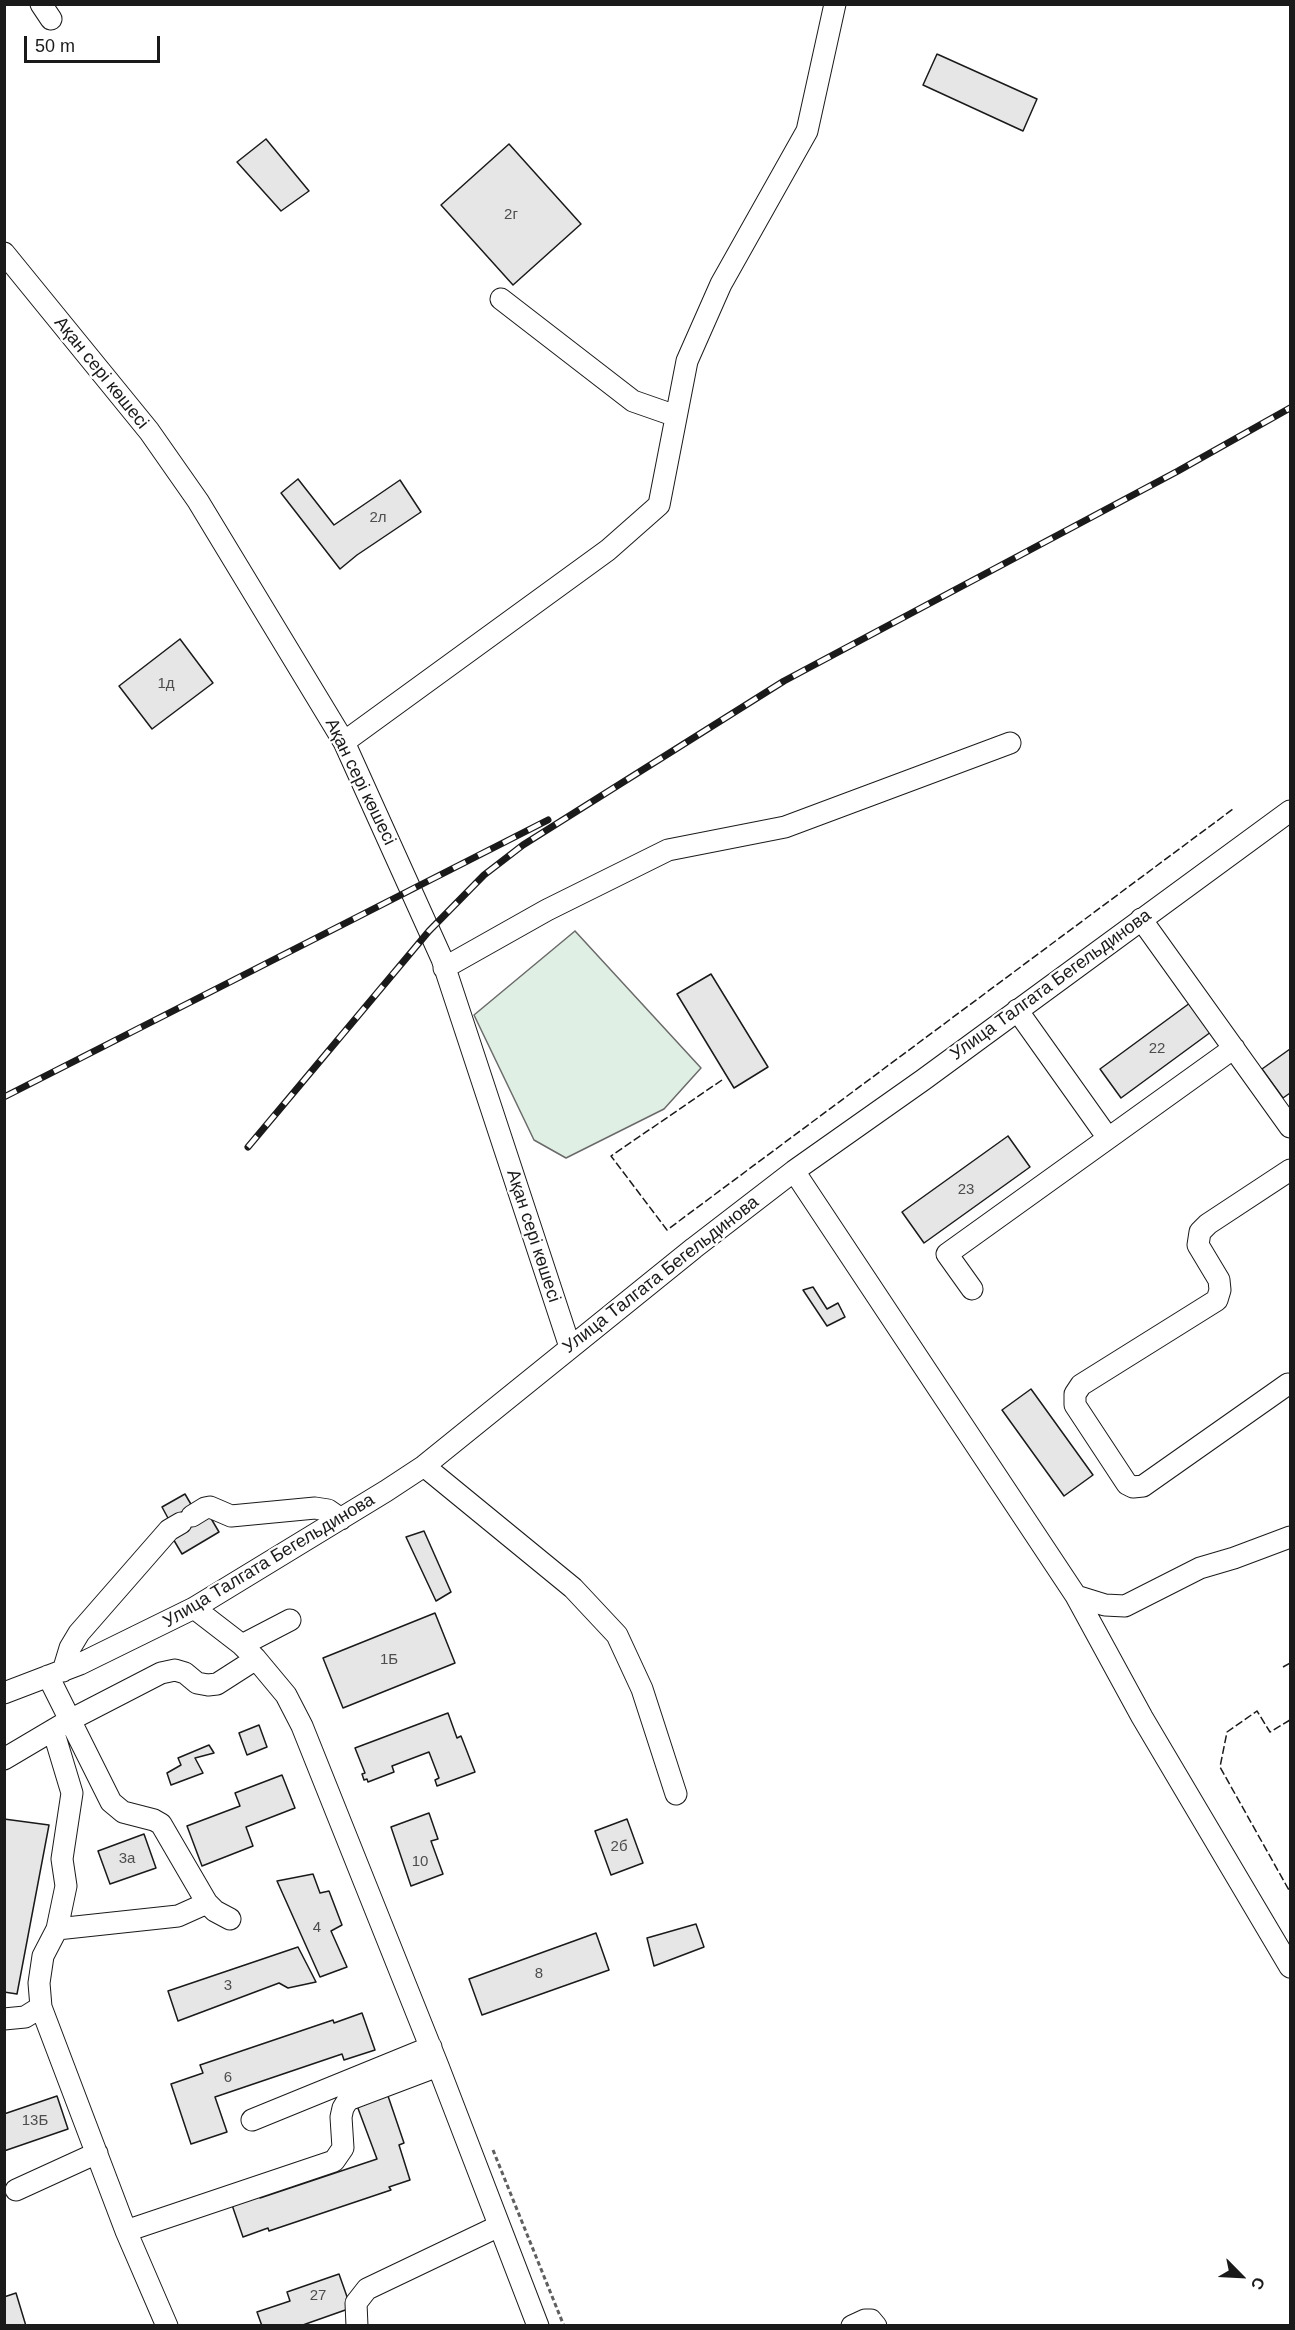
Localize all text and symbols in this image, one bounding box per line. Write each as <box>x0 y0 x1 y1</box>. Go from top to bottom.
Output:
scale bar <box>27 24 164 62</box>
text: 50 m <box>35 36 75 56</box>
house number: 2г <box>504 206 518 224</box>
street label: Ақан сері көшесі <box>49 313 153 433</box>
house number: 2л <box>369 509 387 527</box>
house number: 1д <box>157 675 175 693</box>
street label: Ақан сері көшесі <box>320 715 400 849</box>
street label: Улица Талгата Бегельдинова <box>946 905 1156 1065</box>
house number: 22 <box>1149 1040 1165 1058</box>
street label: Ақан сері көшесі <box>501 1167 565 1305</box>
house number: 23 <box>958 1181 974 1199</box>
street label: Улица Талгата Бегельдинова <box>559 1192 763 1358</box>
street label: Улица Талгата Бегельдинова <box>159 1489 379 1633</box>
house number: 1Б <box>380 1651 398 1669</box>
house number: 2б <box>611 1838 627 1856</box>
house number: 3а <box>119 1850 135 1868</box>
house number: 10 <box>412 1853 428 1871</box>
house number: 4 <box>313 1919 321 1937</box>
house number: 8 <box>535 1965 543 1983</box>
house number: 3 <box>224 1977 232 1995</box>
house number: 6 <box>224 2069 232 2087</box>
house number: 13Б <box>22 2112 48 2130</box>
north arrow <box>1211 2246 1271 2306</box>
text: С <box>1248 2275 1268 2292</box>
house number: 27 <box>310 2287 326 2305</box>

